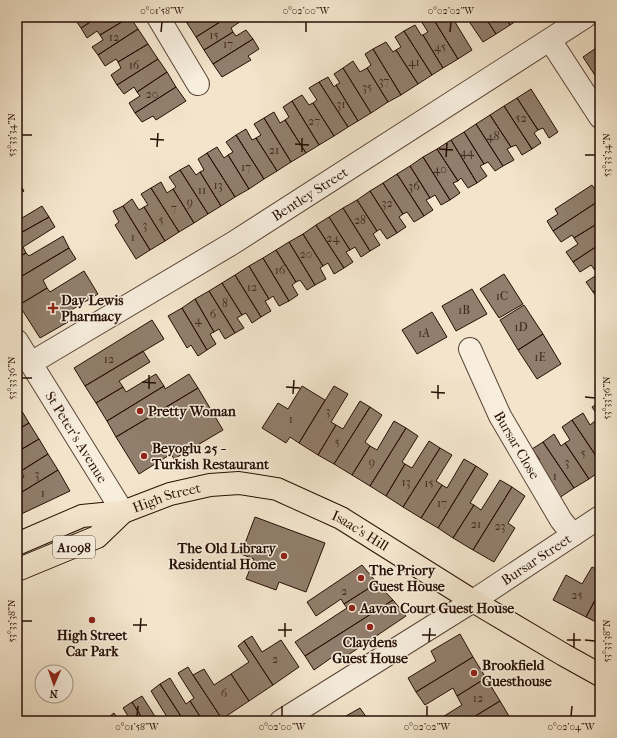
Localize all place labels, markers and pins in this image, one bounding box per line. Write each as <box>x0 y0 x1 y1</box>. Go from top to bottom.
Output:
place label: Day Lewis Pharmacy <box>61 292 124 325</box>
marker: Day Lewis Pharmacy <box>48 303 58 313</box>
place label: Pretty Woman <box>148 403 237 420</box>
marker: Pretty Woman <box>135 406 145 416</box>
place label: Beyoglu 25 - Turkish Restaurant <box>151 440 270 473</box>
marker: Beyoglu 25 - Turkish Restaurant <box>139 451 149 461</box>
place label: The Old Library Residential Home <box>168 540 278 573</box>
marker: The Old Library Residential Home <box>279 551 289 561</box>
place label: The Priory Guest House <box>368 562 445 595</box>
marker: The Priory Guest House <box>356 573 366 583</box>
place label: Aavon Court Guest House <box>359 600 514 617</box>
marker: Aavon Court Guest House <box>347 603 357 613</box>
marker: High Street Car Park <box>87 615 97 625</box>
marker: Claydens Guest House <box>365 622 375 632</box>
place label: High Street Car Park <box>57 627 128 660</box>
place label: Claydens Guest House <box>332 634 408 667</box>
place label: Brookfield Guesthouse <box>482 657 552 690</box>
marker: Brookfield Guesthouse <box>469 668 479 678</box>

